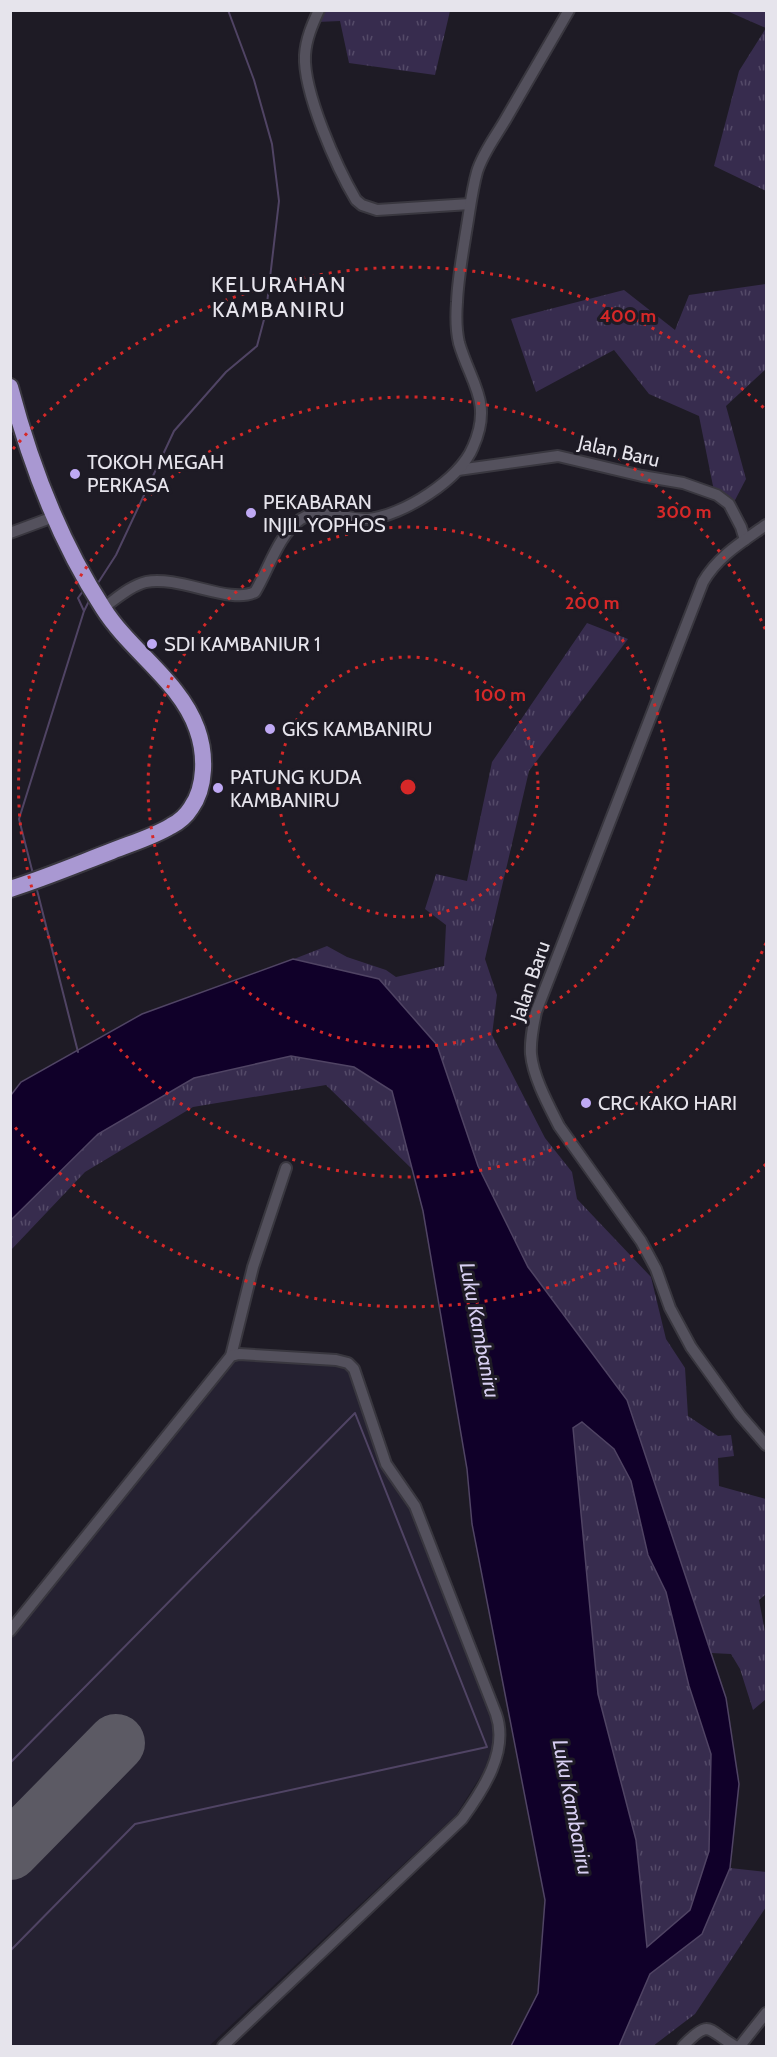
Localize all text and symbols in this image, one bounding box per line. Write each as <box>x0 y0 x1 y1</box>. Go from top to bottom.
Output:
district label: KELURAHAN KAMBANIRU <box>211 271 347 323</box>
text: 400 m <box>600 305 656 327</box>
street label: Jalan Baru <box>575 430 662 472</box>
place label: TOKOH MEGAH PERKASA <box>87 450 224 497</box>
marker: TOKOH MEGAH PERKASA <box>68 467 82 481</box>
place label: PEKABARAN INJIL YOPHOS <box>263 490 386 537</box>
text: 300 m <box>657 501 711 523</box>
marker: PEKABARAN INJIL YOPHOS <box>244 506 258 520</box>
text: 200 m <box>565 592 619 614</box>
place label: SDI KAMBANIUR 1 <box>164 632 321 656</box>
marker: SDI KAMBANIUR 1 <box>145 637 159 651</box>
text: 100 m <box>474 684 526 706</box>
place label: GKS KAMBANIRU <box>282 717 433 741</box>
marker: GKS KAMBANIRU <box>263 722 277 736</box>
place label: PATUNG KUDA KAMBANIRU <box>230 765 362 812</box>
centre of rings <box>398 777 418 797</box>
marker: PATUNG KUDA KAMBANIRU <box>211 781 225 795</box>
street label: Jalan Baru <box>505 938 555 1025</box>
place label: CRC KAKO HARI <box>598 1091 737 1115</box>
marker: CRC KAKO HARI <box>579 1096 593 1110</box>
water label: Luku Kambaniru <box>455 1260 505 1400</box>
water label: Luku Kambaniru <box>548 1737 598 1877</box>

